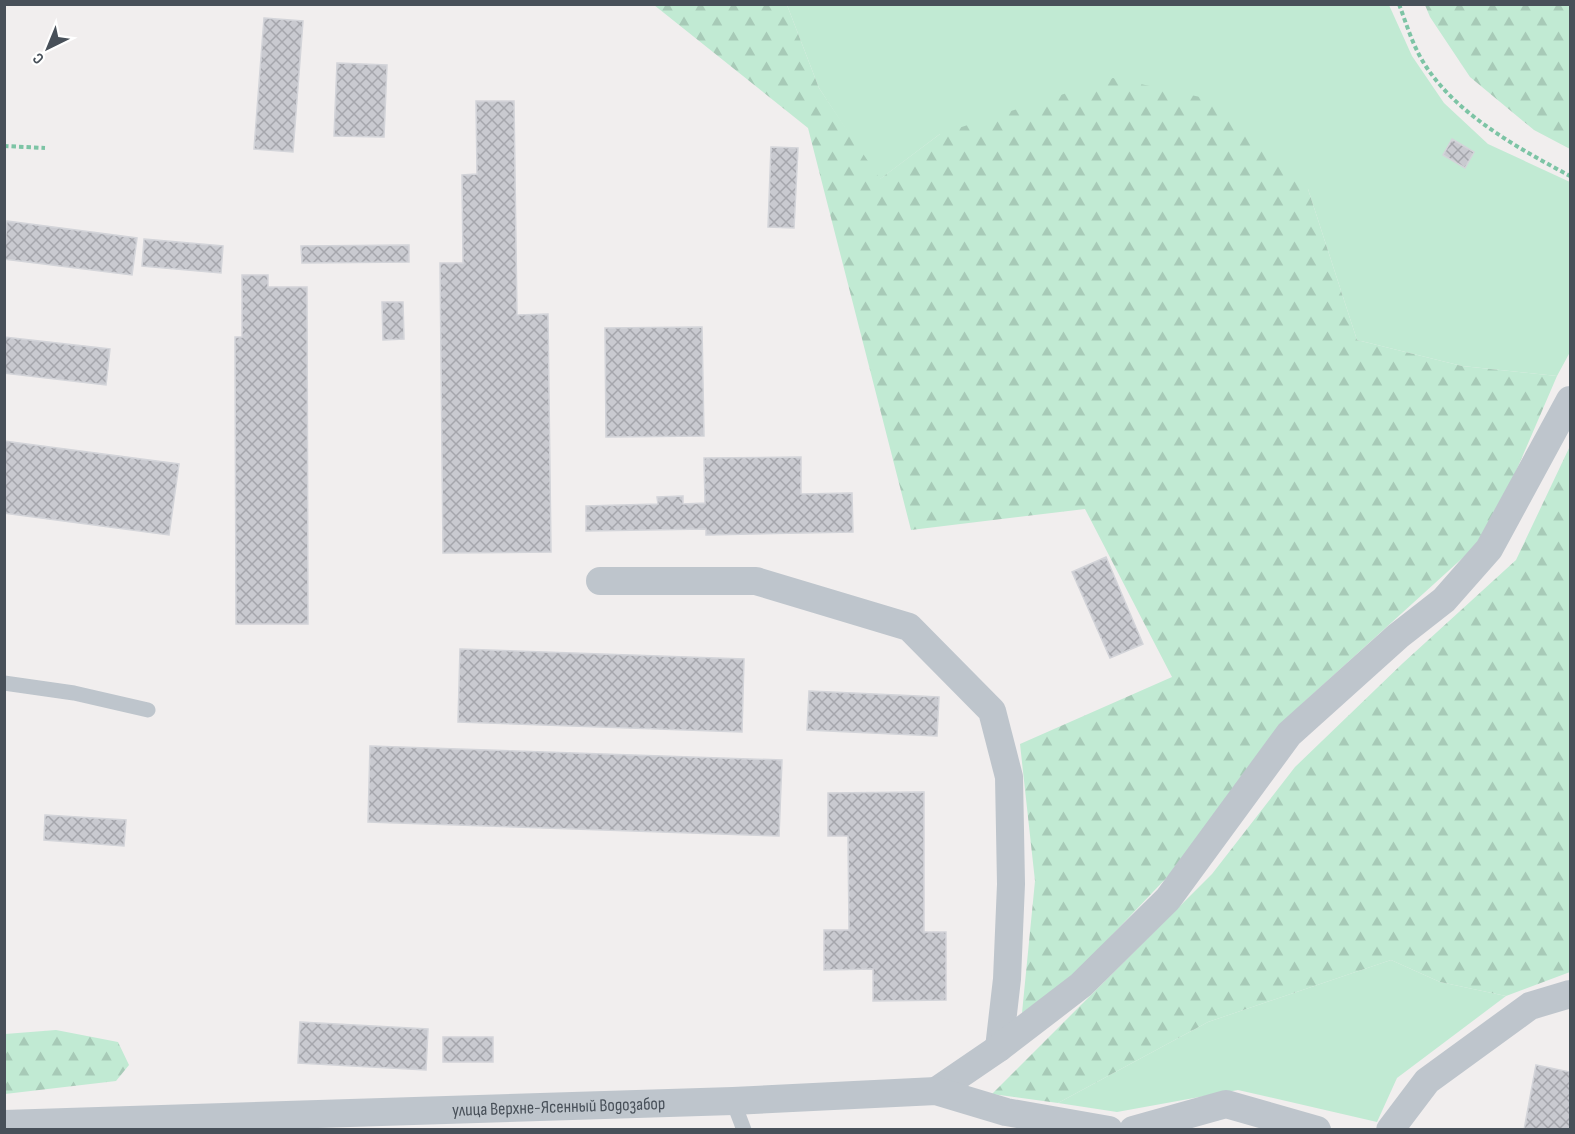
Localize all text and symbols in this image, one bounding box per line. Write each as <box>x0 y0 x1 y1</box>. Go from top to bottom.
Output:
north arrow <box>18 18 78 78</box>
text: С <box>29 48 48 68</box>
street label: улица Верхне-Ясенный Водозабор <box>452 1093 666 1121</box>

